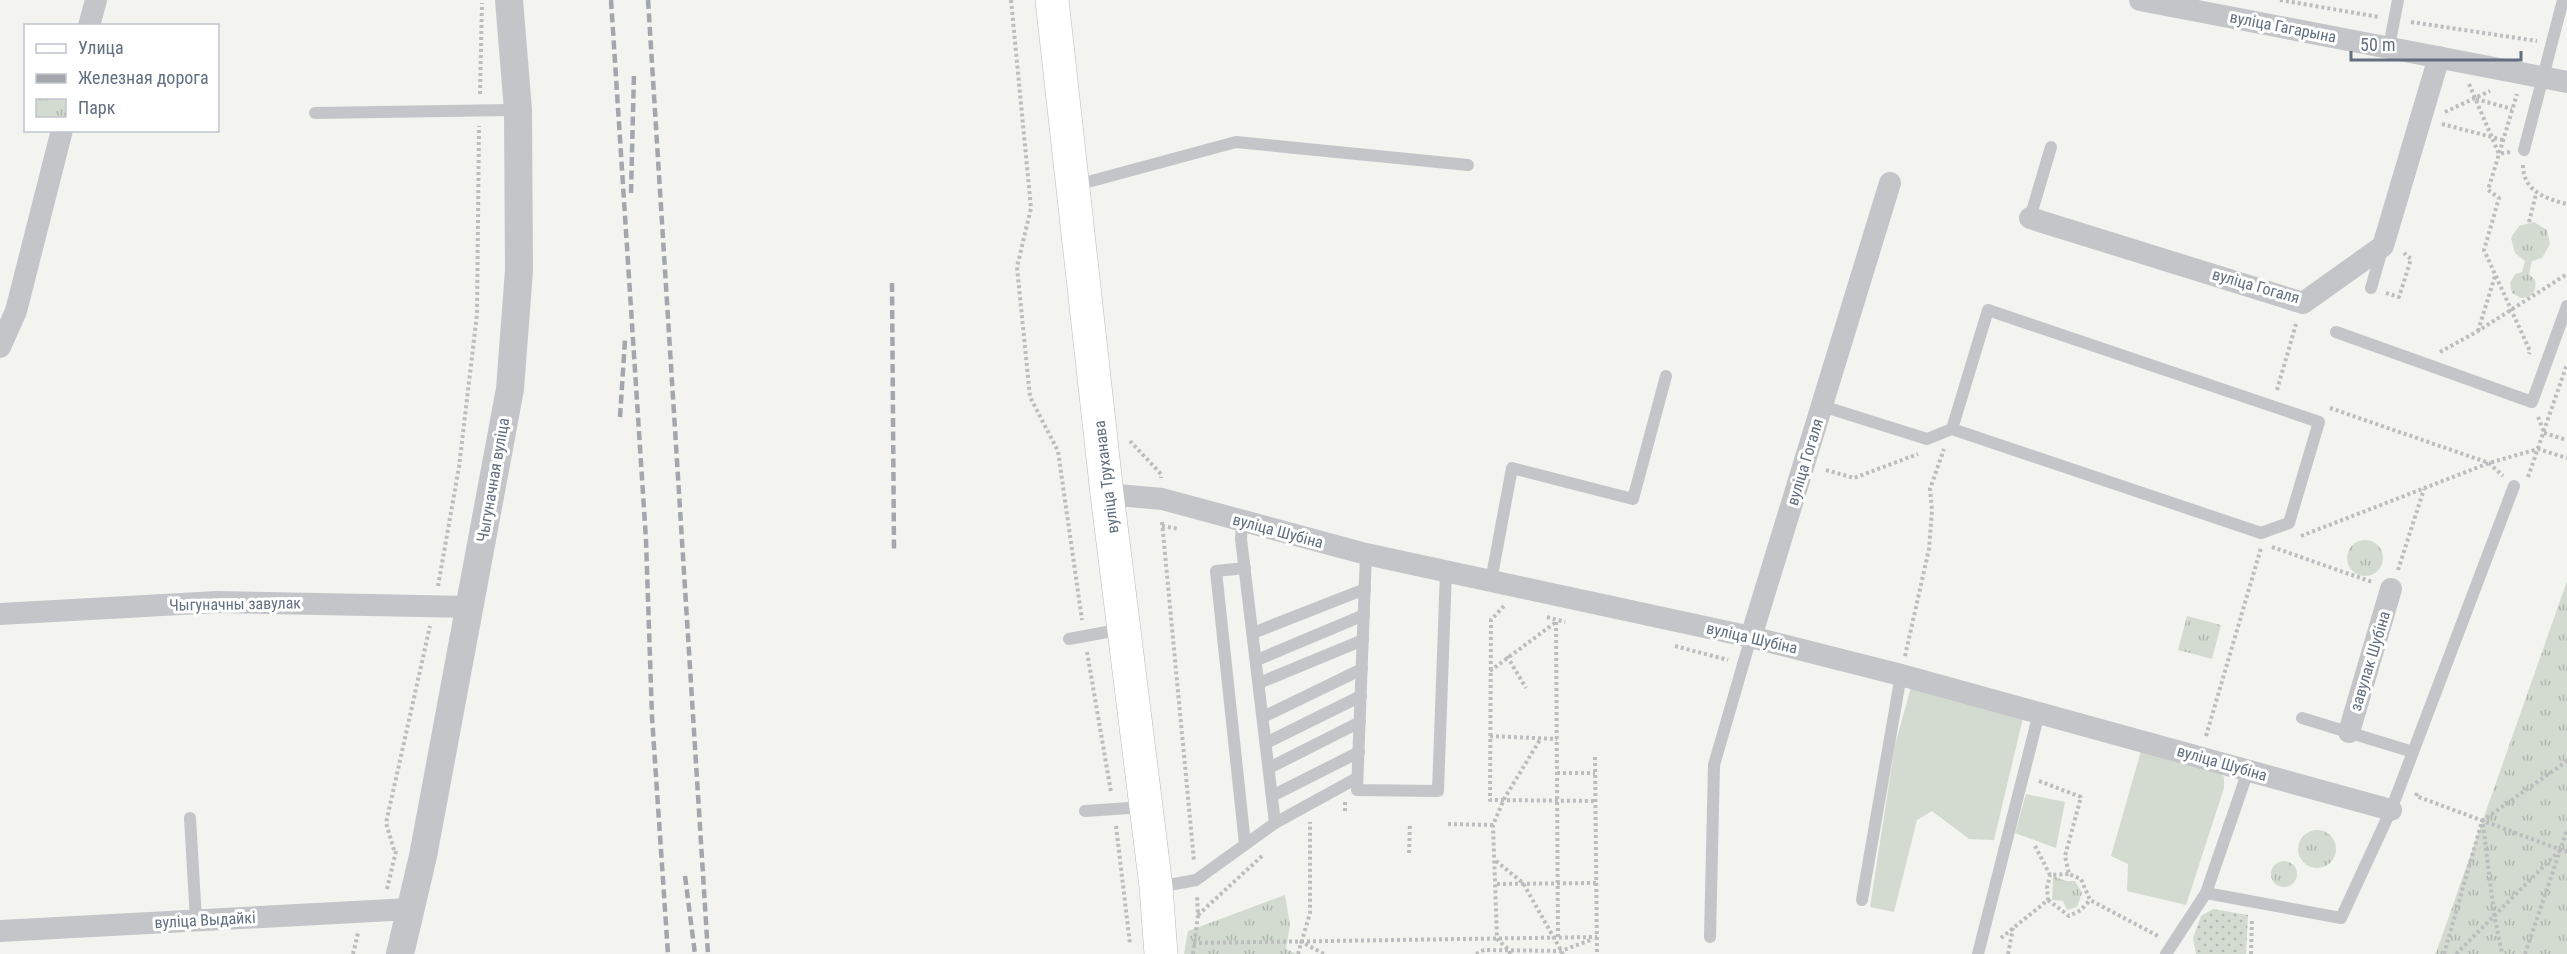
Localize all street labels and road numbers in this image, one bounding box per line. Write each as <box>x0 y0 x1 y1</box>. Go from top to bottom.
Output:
street label: вуліца Гагарына <box>2228 7 2338 47</box>
street label: вуліца Гогаля <box>2210 264 2302 308</box>
street label: Чыгуначная вуліца <box>473 416 513 544</box>
street label: вуліца Гогаля <box>1783 416 1827 508</box>
street label: вуліца Труханава <box>1090 419 1122 535</box>
street label: вуліца Шубіна <box>1231 510 1325 552</box>
street label: Чыгуначны завулак <box>169 593 301 615</box>
street label: завулак Шубіна <box>2346 609 2394 713</box>
street label: вуліца Шубіна <box>1705 618 1799 658</box>
street label: вуліца Шубіна <box>2175 741 2269 785</box>
street label: вуліца Выдайкі <box>154 908 256 932</box>

